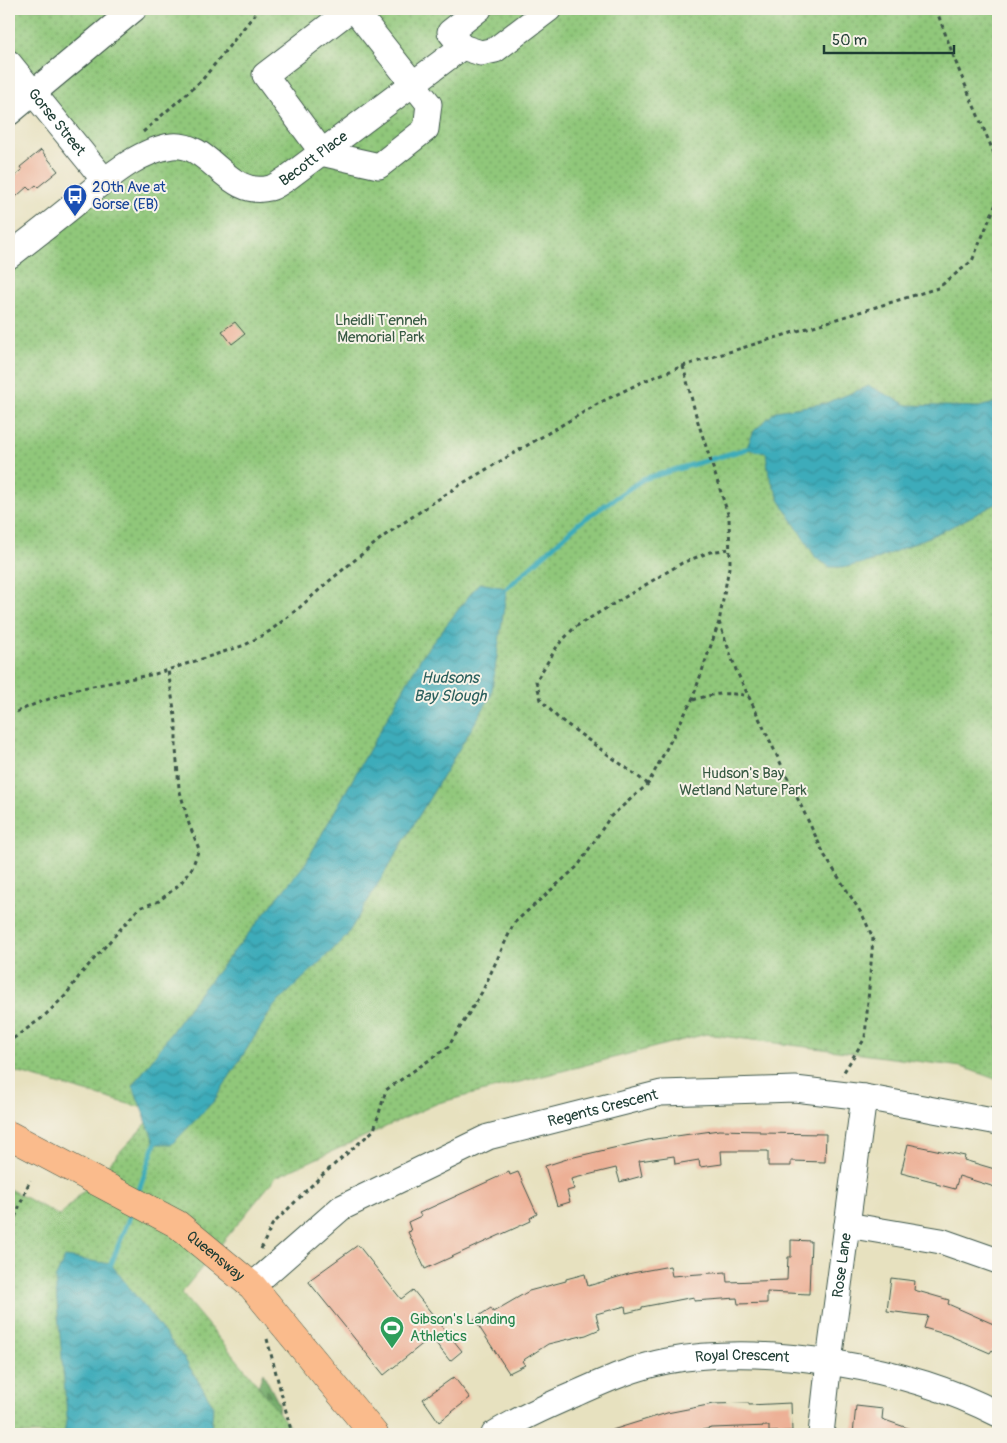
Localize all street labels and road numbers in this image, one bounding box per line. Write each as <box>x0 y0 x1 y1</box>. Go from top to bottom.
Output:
street label: Gorse Street <box>24 84 91 160</box>
street label: Becott Place <box>276 126 352 190</box>
street label: Regents Crescent <box>546 1084 661 1131</box>
street label: Queensway <box>183 1226 249 1286</box>
street label: Rose Lane <box>828 1231 855 1299</box>
street label: Royal Crescent <box>694 1345 791 1367</box>

